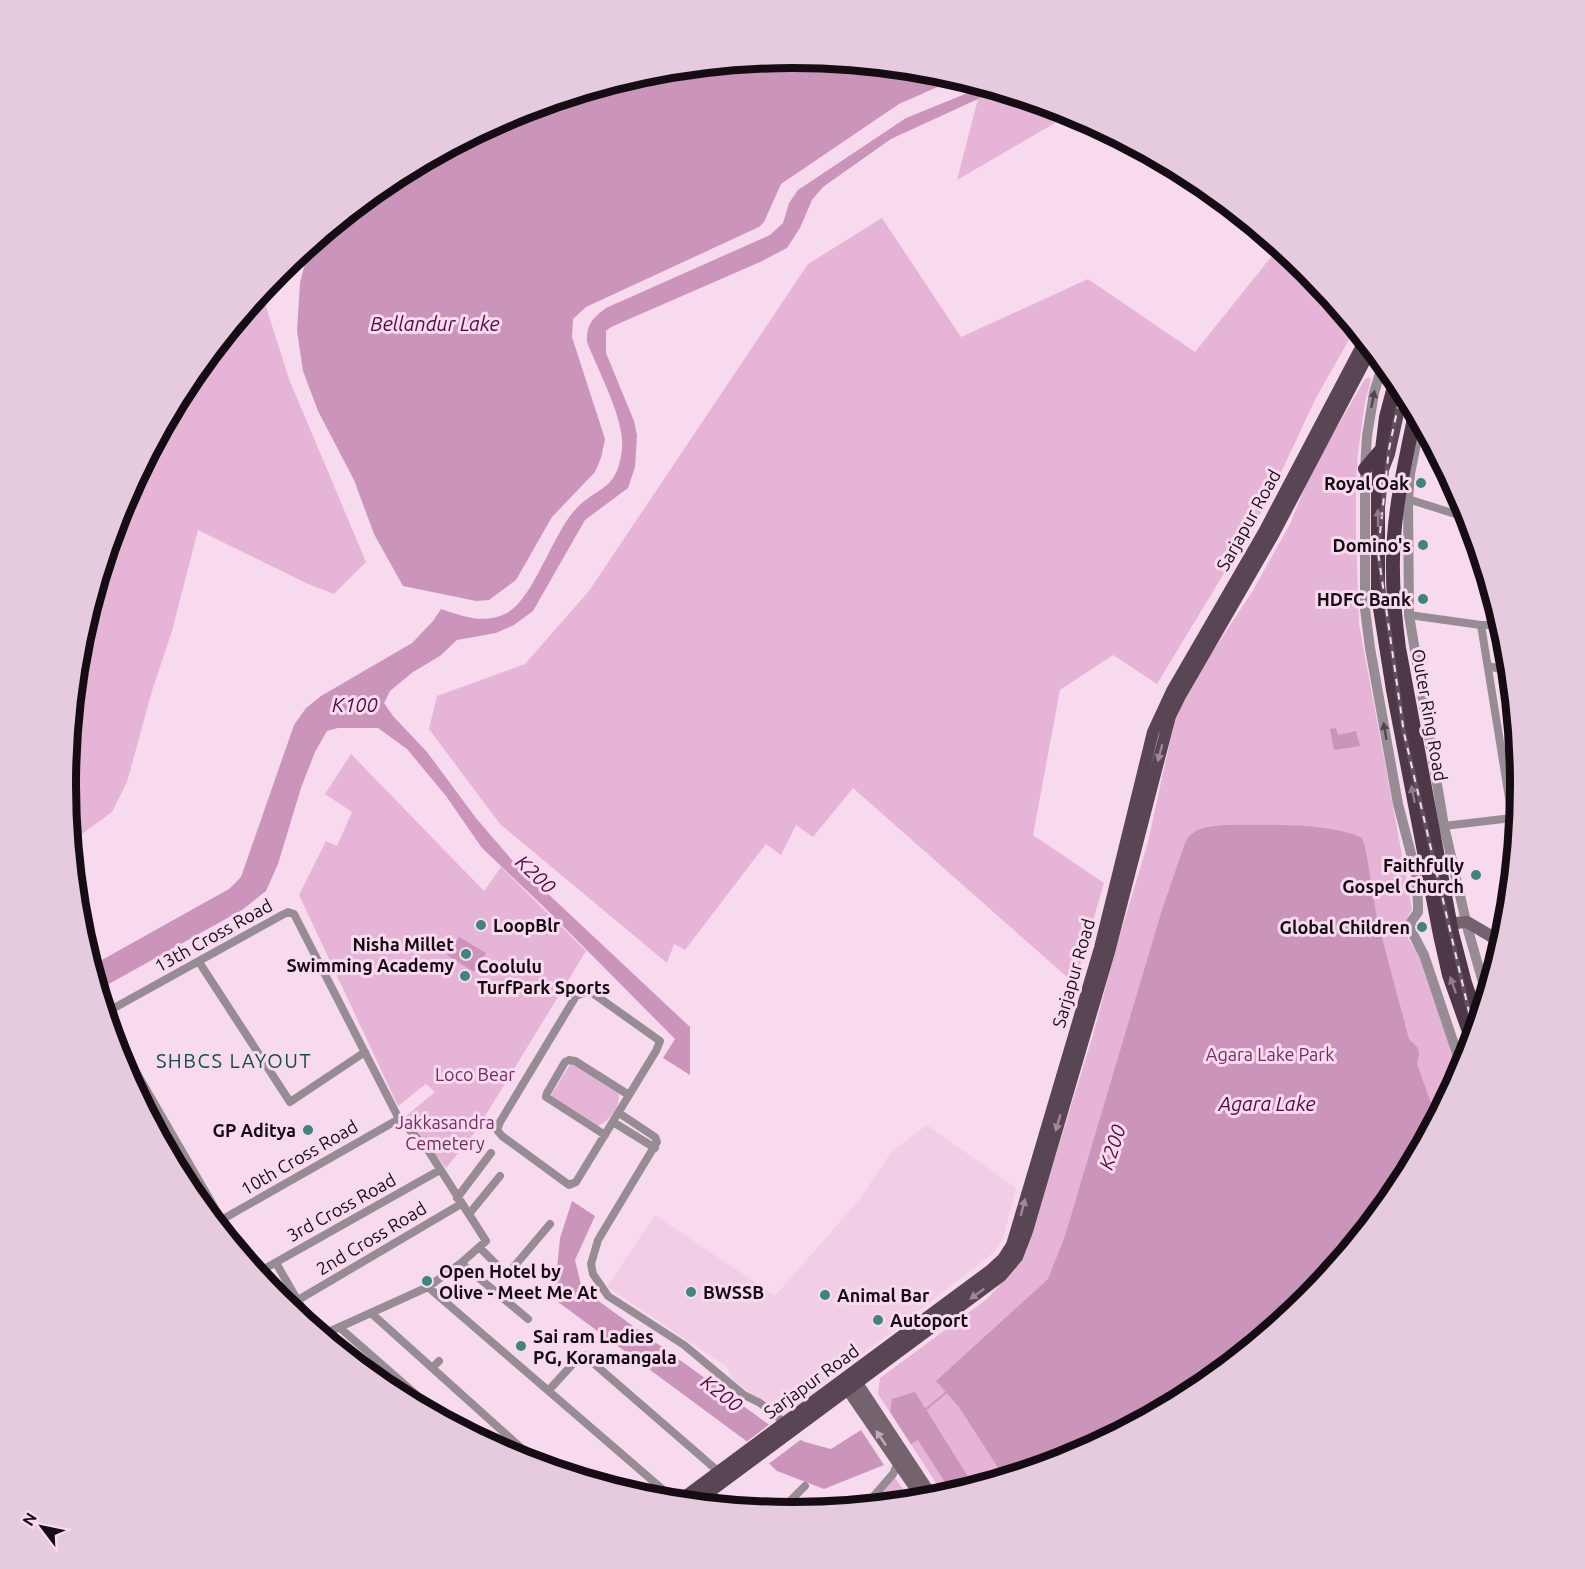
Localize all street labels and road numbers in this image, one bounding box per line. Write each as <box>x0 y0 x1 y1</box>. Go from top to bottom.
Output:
street label: Sarjapur Road <box>1212 466 1284 574</box>
street label: Outer Ring Road <box>1409 647 1451 783</box>
street label: 13th Cross Road <box>151 894 275 976</box>
street label: Sarjapur Road <box>1048 916 1098 1030</box>
street label: 10th Cross Road <box>237 1115 361 1199</box>
street label: 3rd Cross Road <box>283 1169 399 1245</box>
street label: 2nd Cross Road <box>312 1197 430 1279</box>
street label: Sarjapur Road <box>760 1340 862 1422</box>

